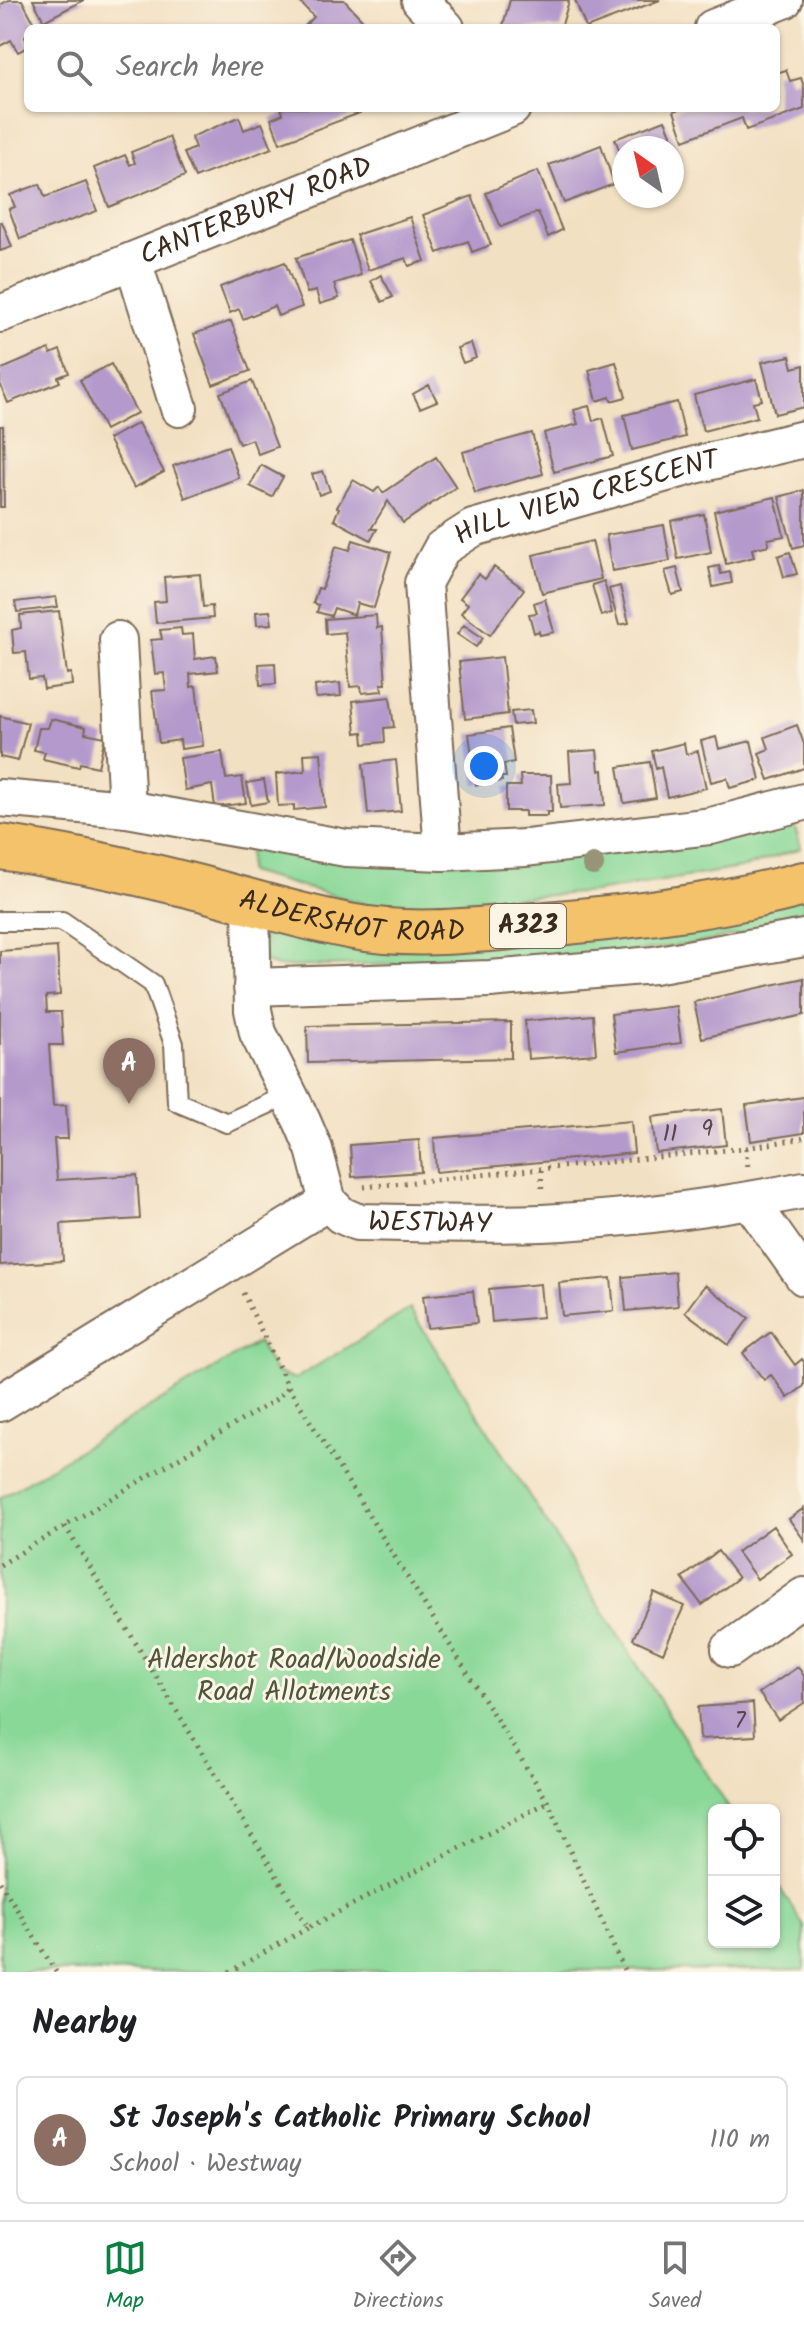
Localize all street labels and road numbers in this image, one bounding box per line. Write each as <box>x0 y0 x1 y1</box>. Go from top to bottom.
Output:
street label: CANTERBURY ROAD <box>133 144 379 278</box>
street label: HILL VIEW CRESCENT <box>444 437 725 557</box>
street label: ALDERSHOT ROAD <box>234 877 466 955</box>
road number: A323 <box>490 904 566 948</box>
street label: WESTWAY <box>368 1200 492 1246</box>

